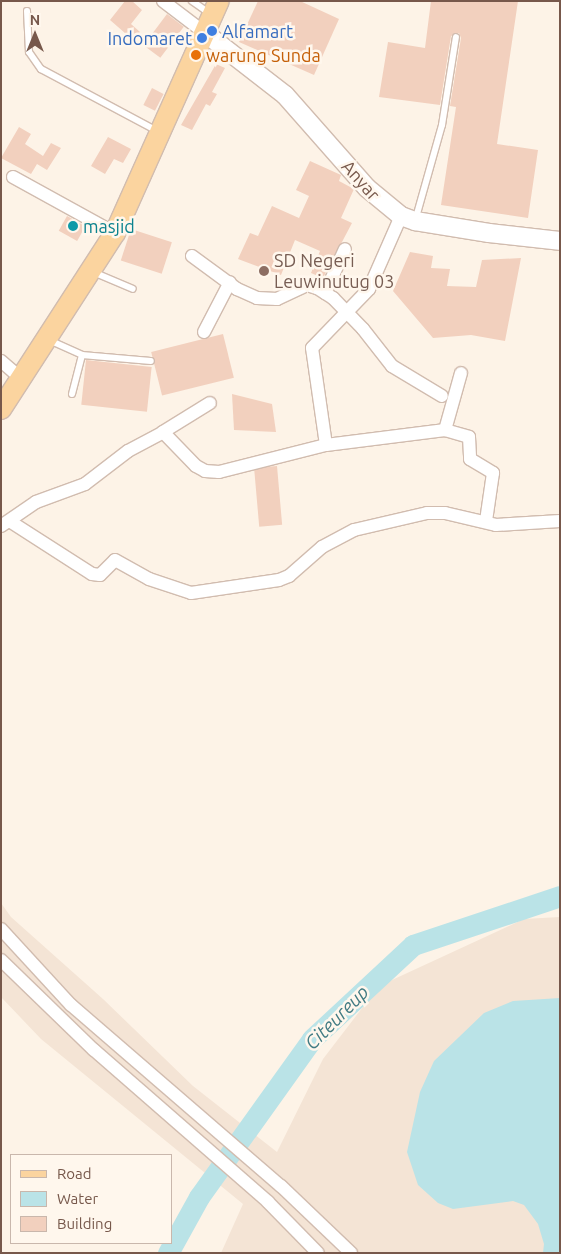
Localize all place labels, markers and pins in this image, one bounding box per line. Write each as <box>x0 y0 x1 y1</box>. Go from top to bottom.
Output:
place label: Alfamart <box>222 20 293 42</box>
marker: Alfamart <box>206 25 218 37</box>
place label: Indomaret <box>107 27 192 49</box>
marker: Indomaret <box>196 32 208 44</box>
place label: warung Sunda <box>206 44 321 66</box>
marker: warung Sunda <box>190 49 202 61</box>
place label: masjid <box>83 215 135 237</box>
marker: masjid <box>67 220 79 232</box>
place label: SD Negeri Leuwinutug 03 <box>274 250 394 292</box>
marker: SD Negeri Leuwinutug 03 <box>258 265 270 277</box>

